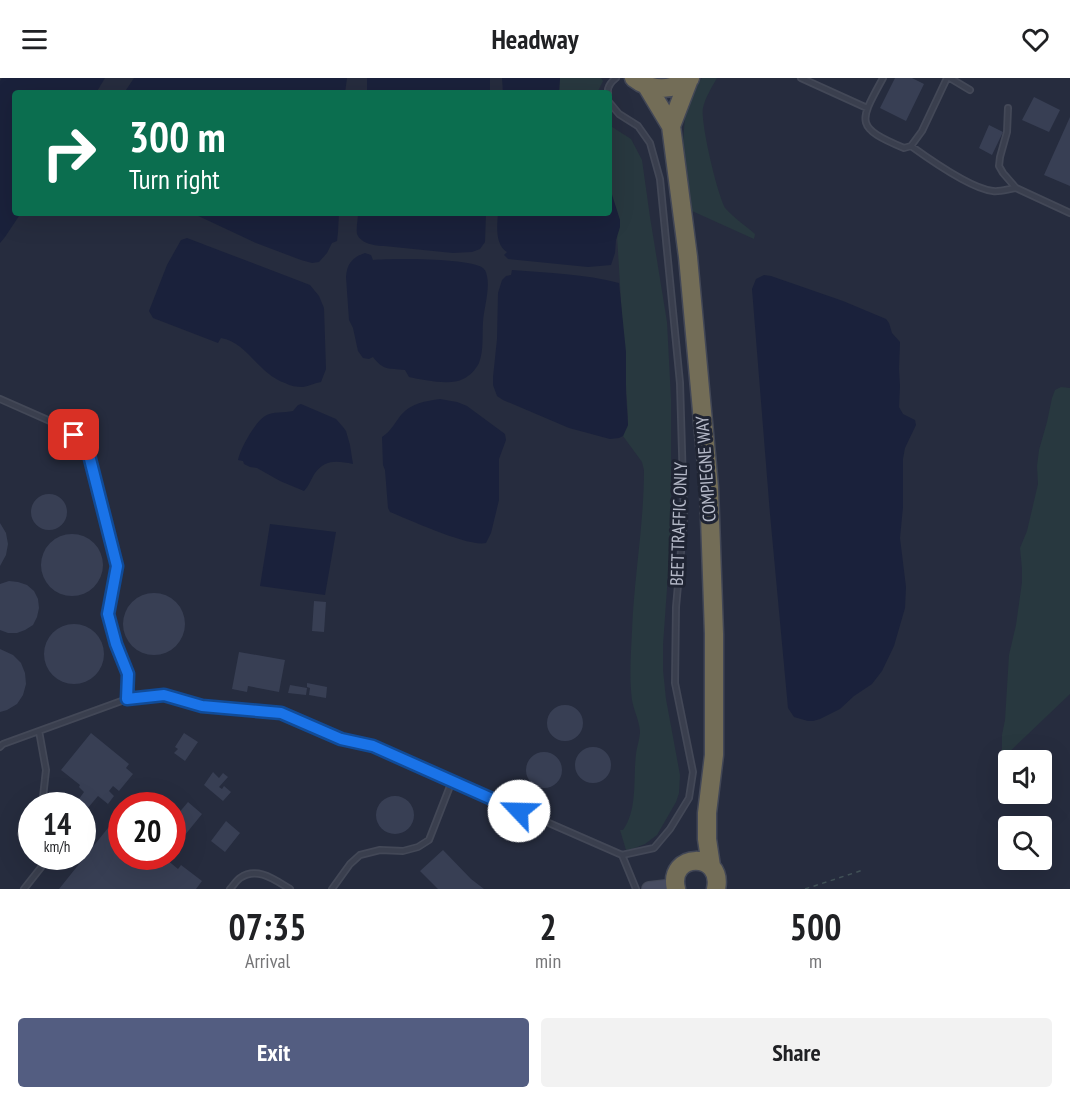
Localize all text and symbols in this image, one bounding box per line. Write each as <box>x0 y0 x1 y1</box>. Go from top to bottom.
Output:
text: Headway <box>491 22 579 56</box>
icon: menu <box>18 23 51 56</box>
icon: heart <box>1019 23 1052 56</box>
text: 300 m <box>129 109 226 164</box>
icon: right <box>30 114 108 192</box>
text: Turn right <box>129 162 220 196</box>
pin <box>48 409 99 460</box>
street label: COMPIEGNE WAY <box>690 414 721 523</box>
icon: arrive <box>57 418 90 451</box>
street label: BEET TRAFFIC ONLY <box>665 461 692 586</box>
map controls <box>998 750 1052 870</box>
button: sound <box>998 750 1052 804</box>
position arrow <box>487 779 551 843</box>
speed limit sign: 20 <box>108 792 186 870</box>
text: 14 <box>43 804 71 843</box>
button: search <box>998 816 1052 870</box>
text: km/h <box>44 837 70 856</box>
text: 07:35 <box>229 903 306 950</box>
text: 2 <box>539 903 557 950</box>
text: 500 <box>790 903 841 950</box>
text: Arrival <box>245 948 290 974</box>
text: min <box>535 948 561 974</box>
text: m <box>809 948 822 974</box>
button: Exit <box>18 1018 529 1087</box>
button: Share <box>541 1018 1052 1087</box>

